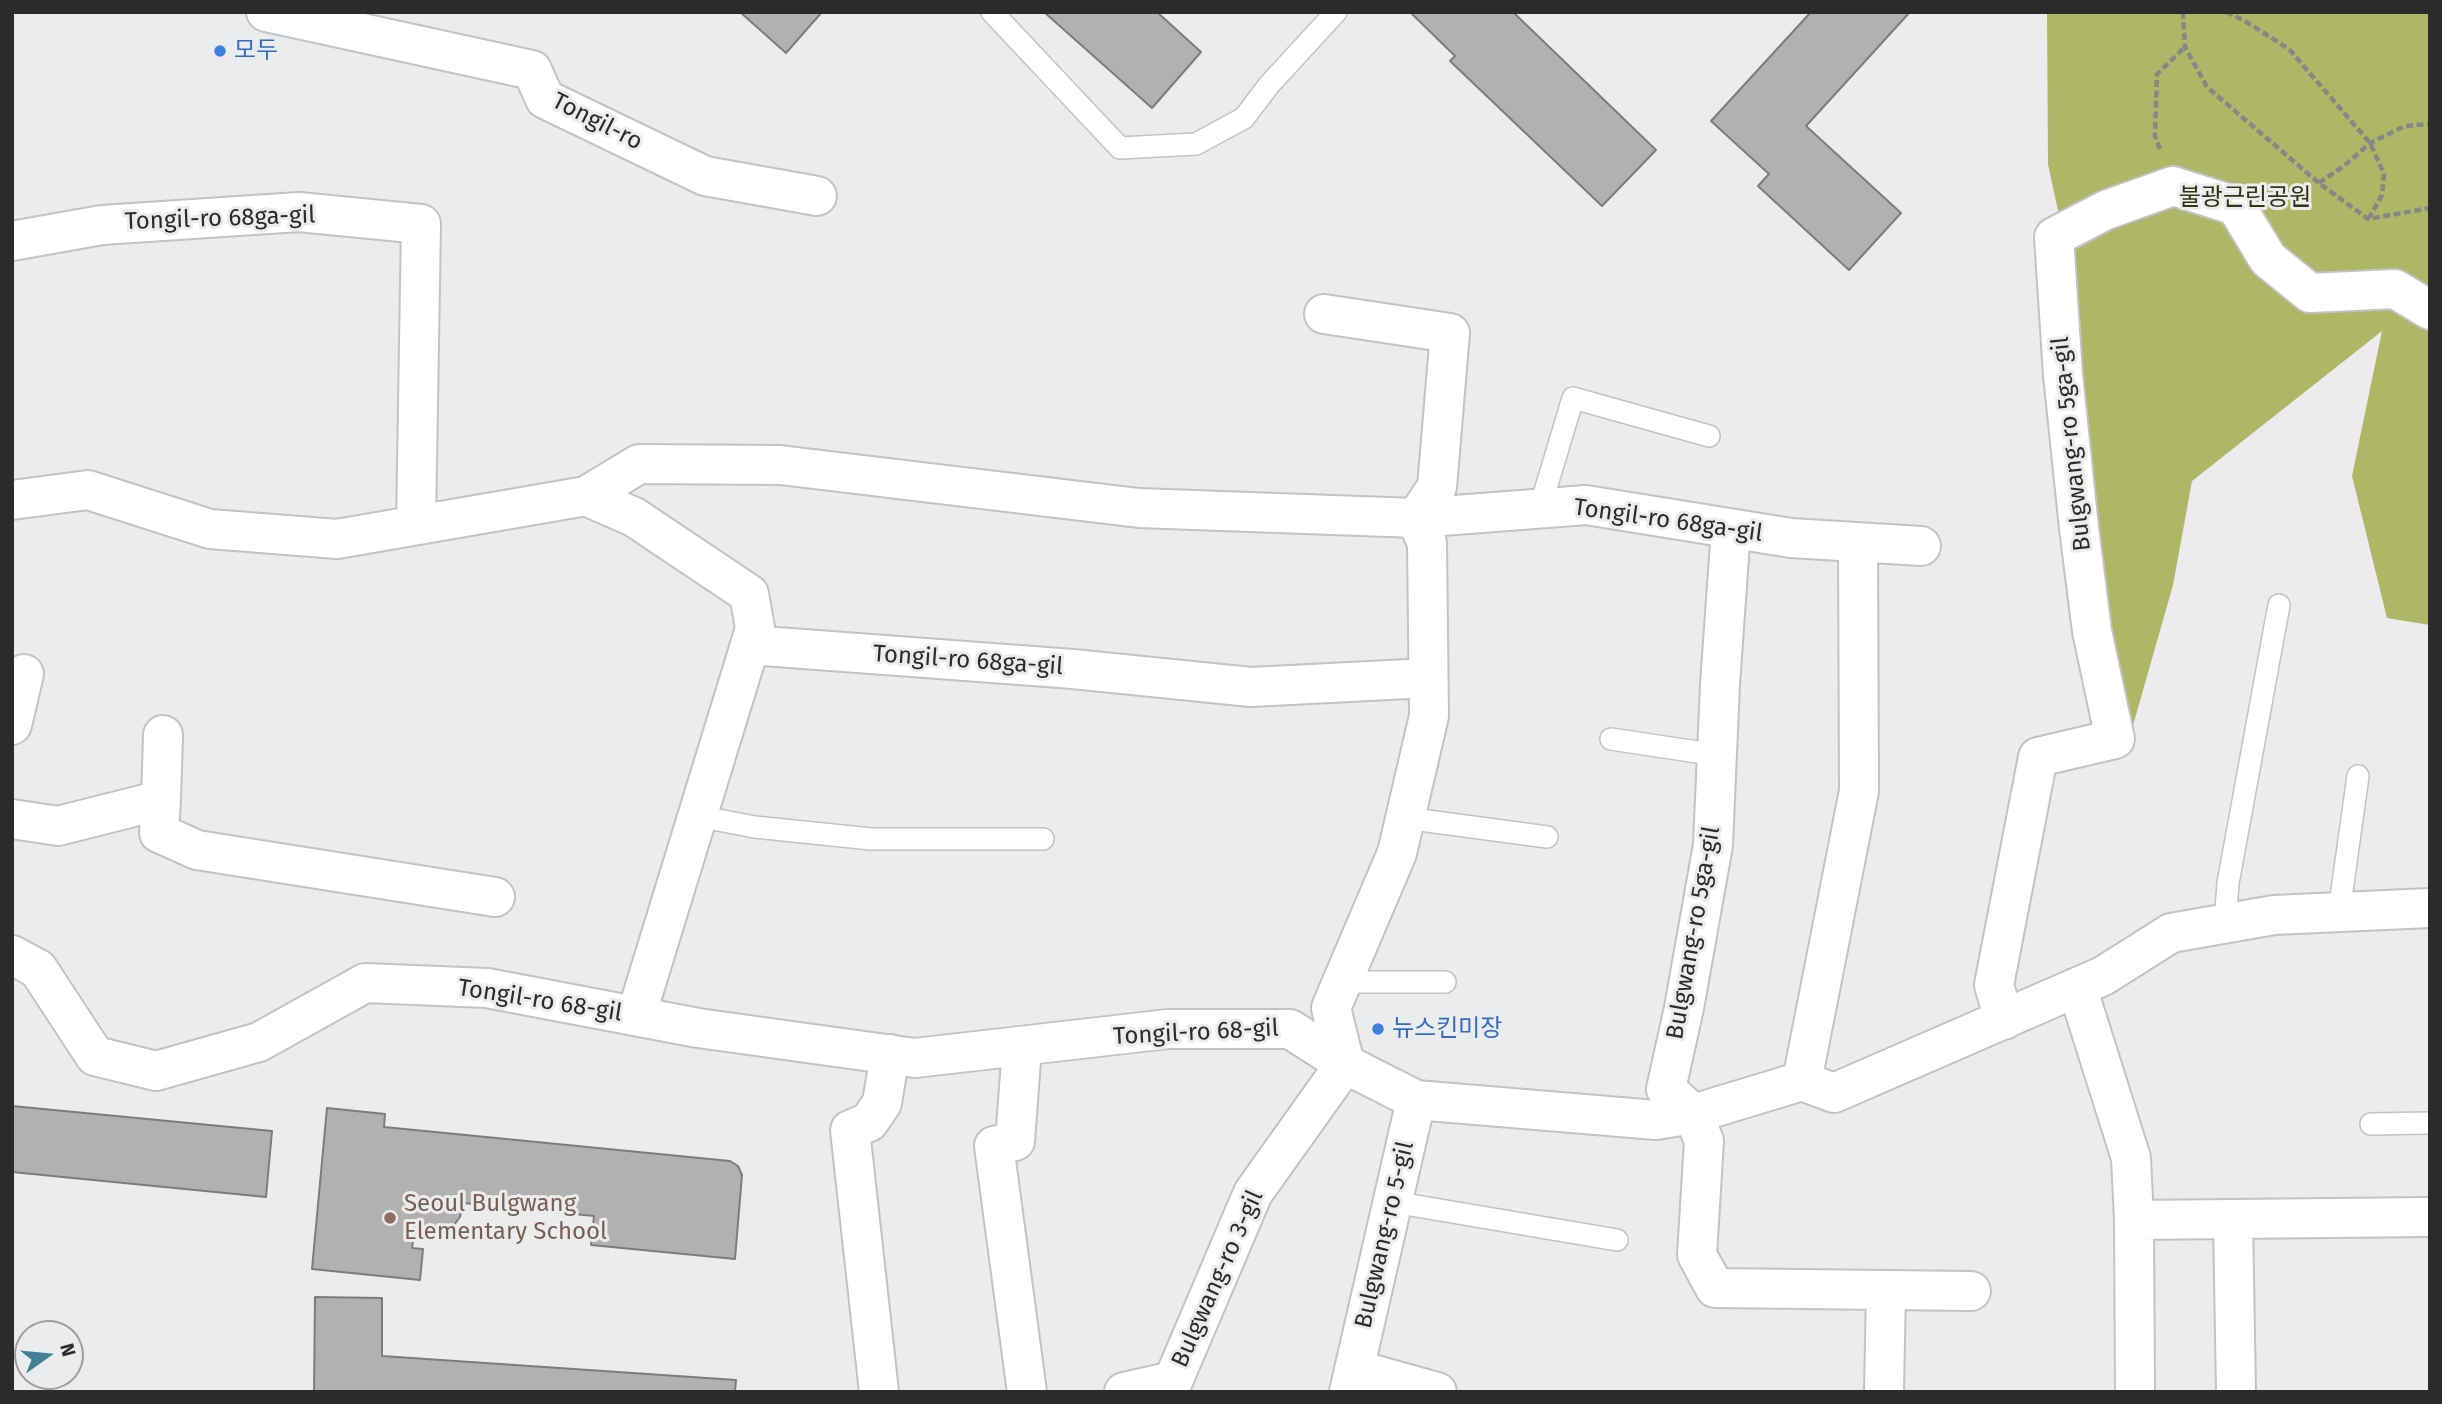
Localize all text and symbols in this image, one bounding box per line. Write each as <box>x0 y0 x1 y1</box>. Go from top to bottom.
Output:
place label: 모두 <box>234 37 278 65</box>
marker: 모두 <box>212 43 228 59</box>
street label: Tongil-ro <box>547 87 647 157</box>
park label: 불광근린공원 <box>2179 184 2311 212</box>
street label: Tongil-ro 68ga-gil <box>124 201 316 237</box>
street label: Bulgwang-ro 5ga-gil <box>2046 335 2098 553</box>
street label: Tongil-ro 68ga-gil <box>1572 493 1764 549</box>
street label: Tongil-ro 68ga-gil <box>872 640 1064 682</box>
street label: Bulgwang-ro 5ga-gil <box>1661 824 1727 1042</box>
street label: Tongil-ro 68-gil <box>456 974 624 1028</box>
street label: Tongil-ro 68-gil <box>1112 1014 1280 1052</box>
place label: 뉴스킨미장 <box>1392 1015 1502 1043</box>
marker: 뉴스킨미장 <box>1370 1021 1386 1037</box>
street label: Bulgwang-ro 5-gil <box>1349 1139 1421 1331</box>
street label: Bulgwang-ro 3-gil <box>1166 1186 1270 1372</box>
place label: Seoul Bulgwang Elementary School <box>404 1190 607 1246</box>
marker: Seoul Bulgwang Elementary School <box>382 1210 398 1226</box>
north arrow <box>14 1320 84 1390</box>
text: N <box>55 1341 81 1359</box>

